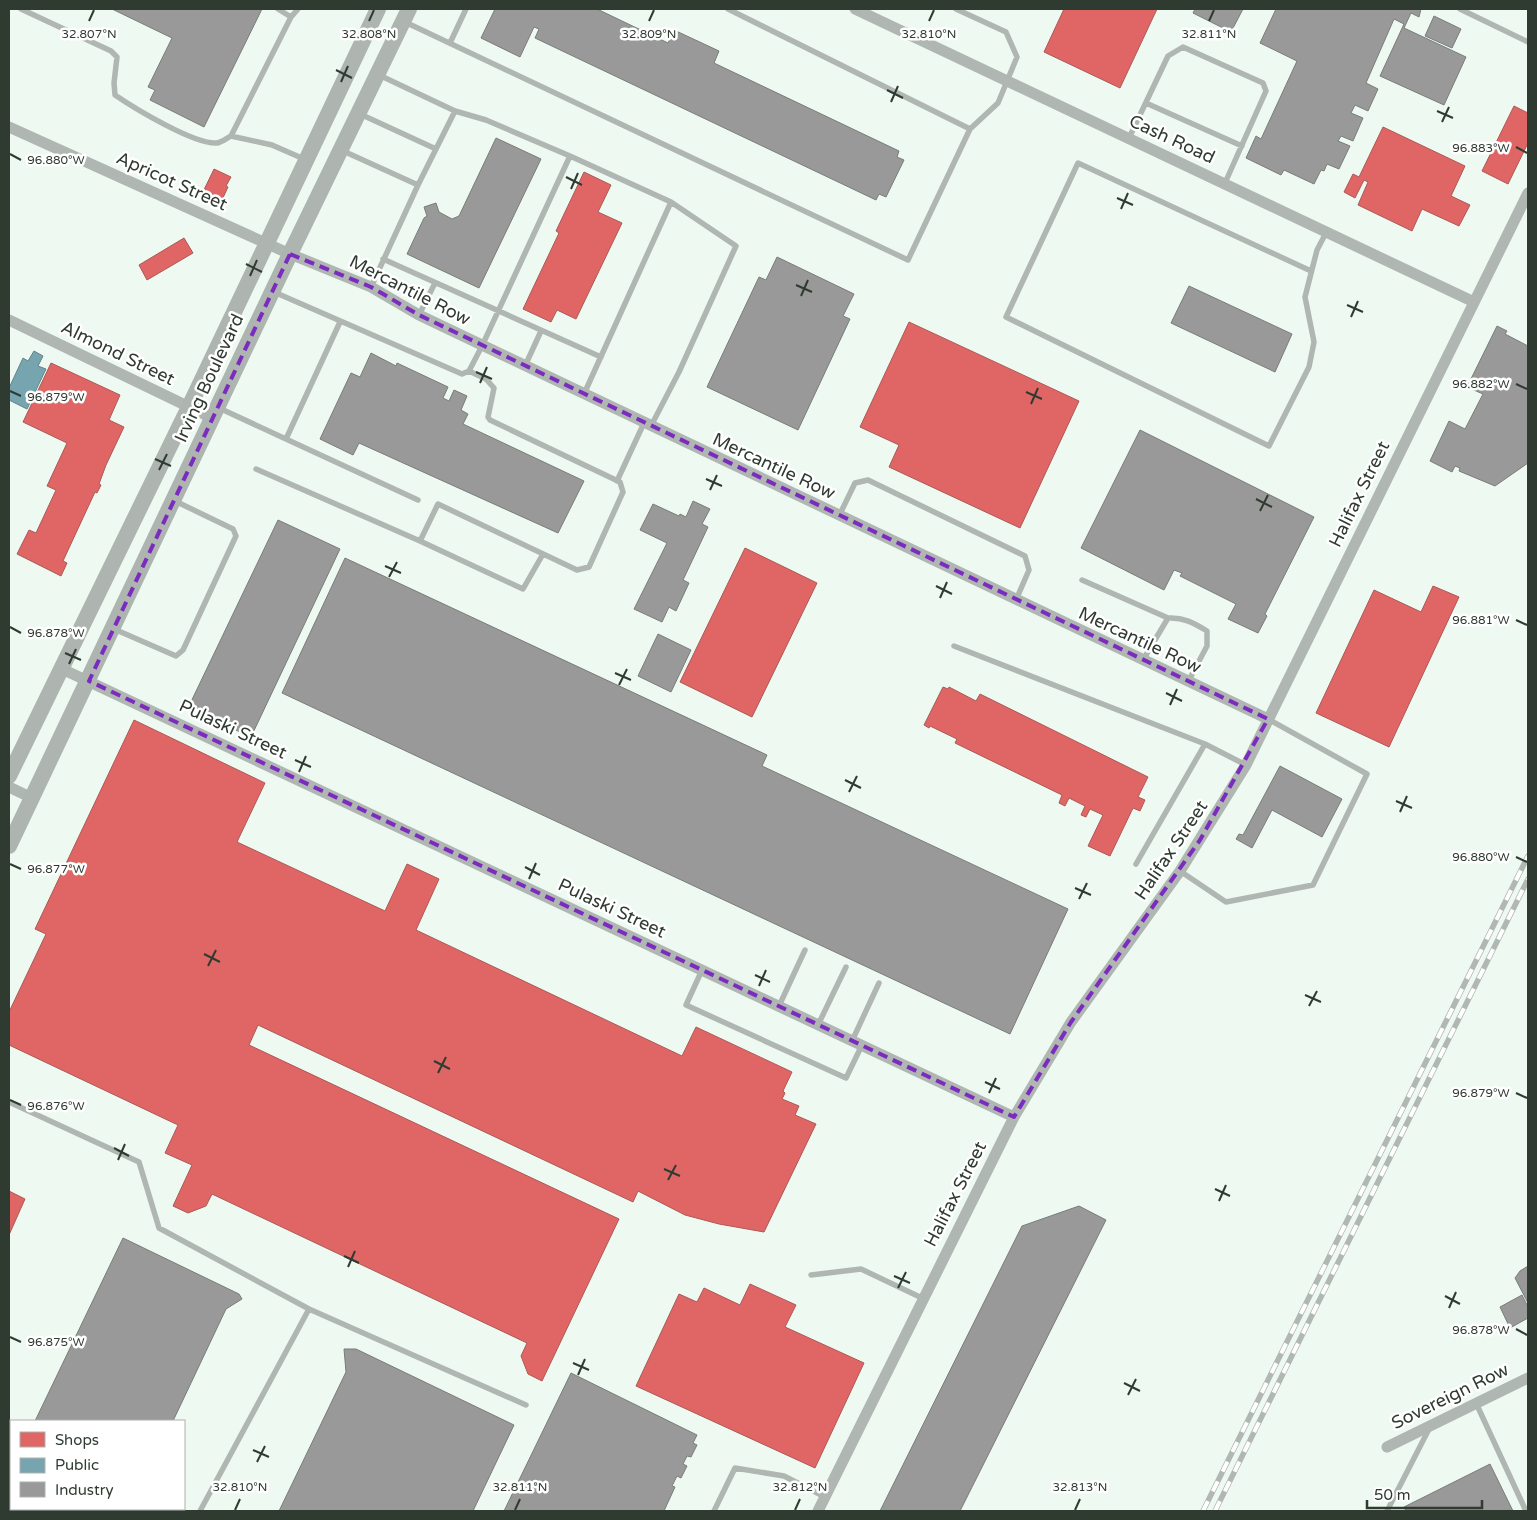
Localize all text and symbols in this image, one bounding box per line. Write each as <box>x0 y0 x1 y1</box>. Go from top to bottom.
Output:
text: 32.807°N <box>61 27 117 41</box>
text: 32.808°N <box>342 27 396 41</box>
text: 32.809°N <box>622 27 676 41</box>
text: 32.810°N <box>902 27 956 41</box>
text: 32.811°N <box>1182 27 1236 41</box>
street label: Cash Road <box>1126 110 1218 168</box>
text: 96.883°W <box>1452 141 1510 155</box>
street label: Apricot Street <box>113 147 231 215</box>
text: 96.880°W <box>27 153 85 167</box>
street label: Mercantile Row <box>346 250 474 330</box>
street label: Irving Boulevard <box>170 310 248 446</box>
street label: Almond Street <box>58 316 179 390</box>
text: 96.882°W <box>1452 377 1510 391</box>
text: 96.879°W <box>27 390 85 404</box>
street label: Mercantile Row <box>709 428 839 504</box>
street label: Halifax Street <box>1324 437 1394 551</box>
street label: Mercantile Row <box>1075 602 1205 678</box>
text: 96.881°W <box>1452 613 1510 627</box>
text: 96.878°W <box>27 626 85 640</box>
street label: Pulaski Street <box>176 694 291 764</box>
street label: Halifax Street <box>1130 796 1212 904</box>
text: 96.880°W <box>1452 850 1510 864</box>
text: 96.877°W <box>27 862 85 876</box>
street label: Pulaski Street <box>555 873 670 943</box>
text: 96.879°W <box>1452 1086 1510 1100</box>
text: 96.876°W <box>27 1099 85 1113</box>
street label: Halifax Street <box>919 1138 991 1250</box>
text: 96.878°W <box>1452 1323 1510 1337</box>
text: 96.875°W <box>27 1335 85 1349</box>
street label: Sovereign Row <box>1388 1358 1512 1434</box>
legend <box>10 1420 185 1510</box>
text: Shops <box>55 1431 99 1449</box>
text: Public <box>55 1456 99 1474</box>
scale bar <box>1367 1478 1482 1510</box>
text: 32.810°N <box>213 1480 267 1494</box>
text: 32.811°N <box>493 1480 547 1494</box>
text: 32.812°N <box>773 1480 827 1494</box>
text: 32.813°N <box>1053 1480 1107 1494</box>
text: Industry <box>55 1481 114 1499</box>
text: 50 m <box>1374 1486 1411 1504</box>

